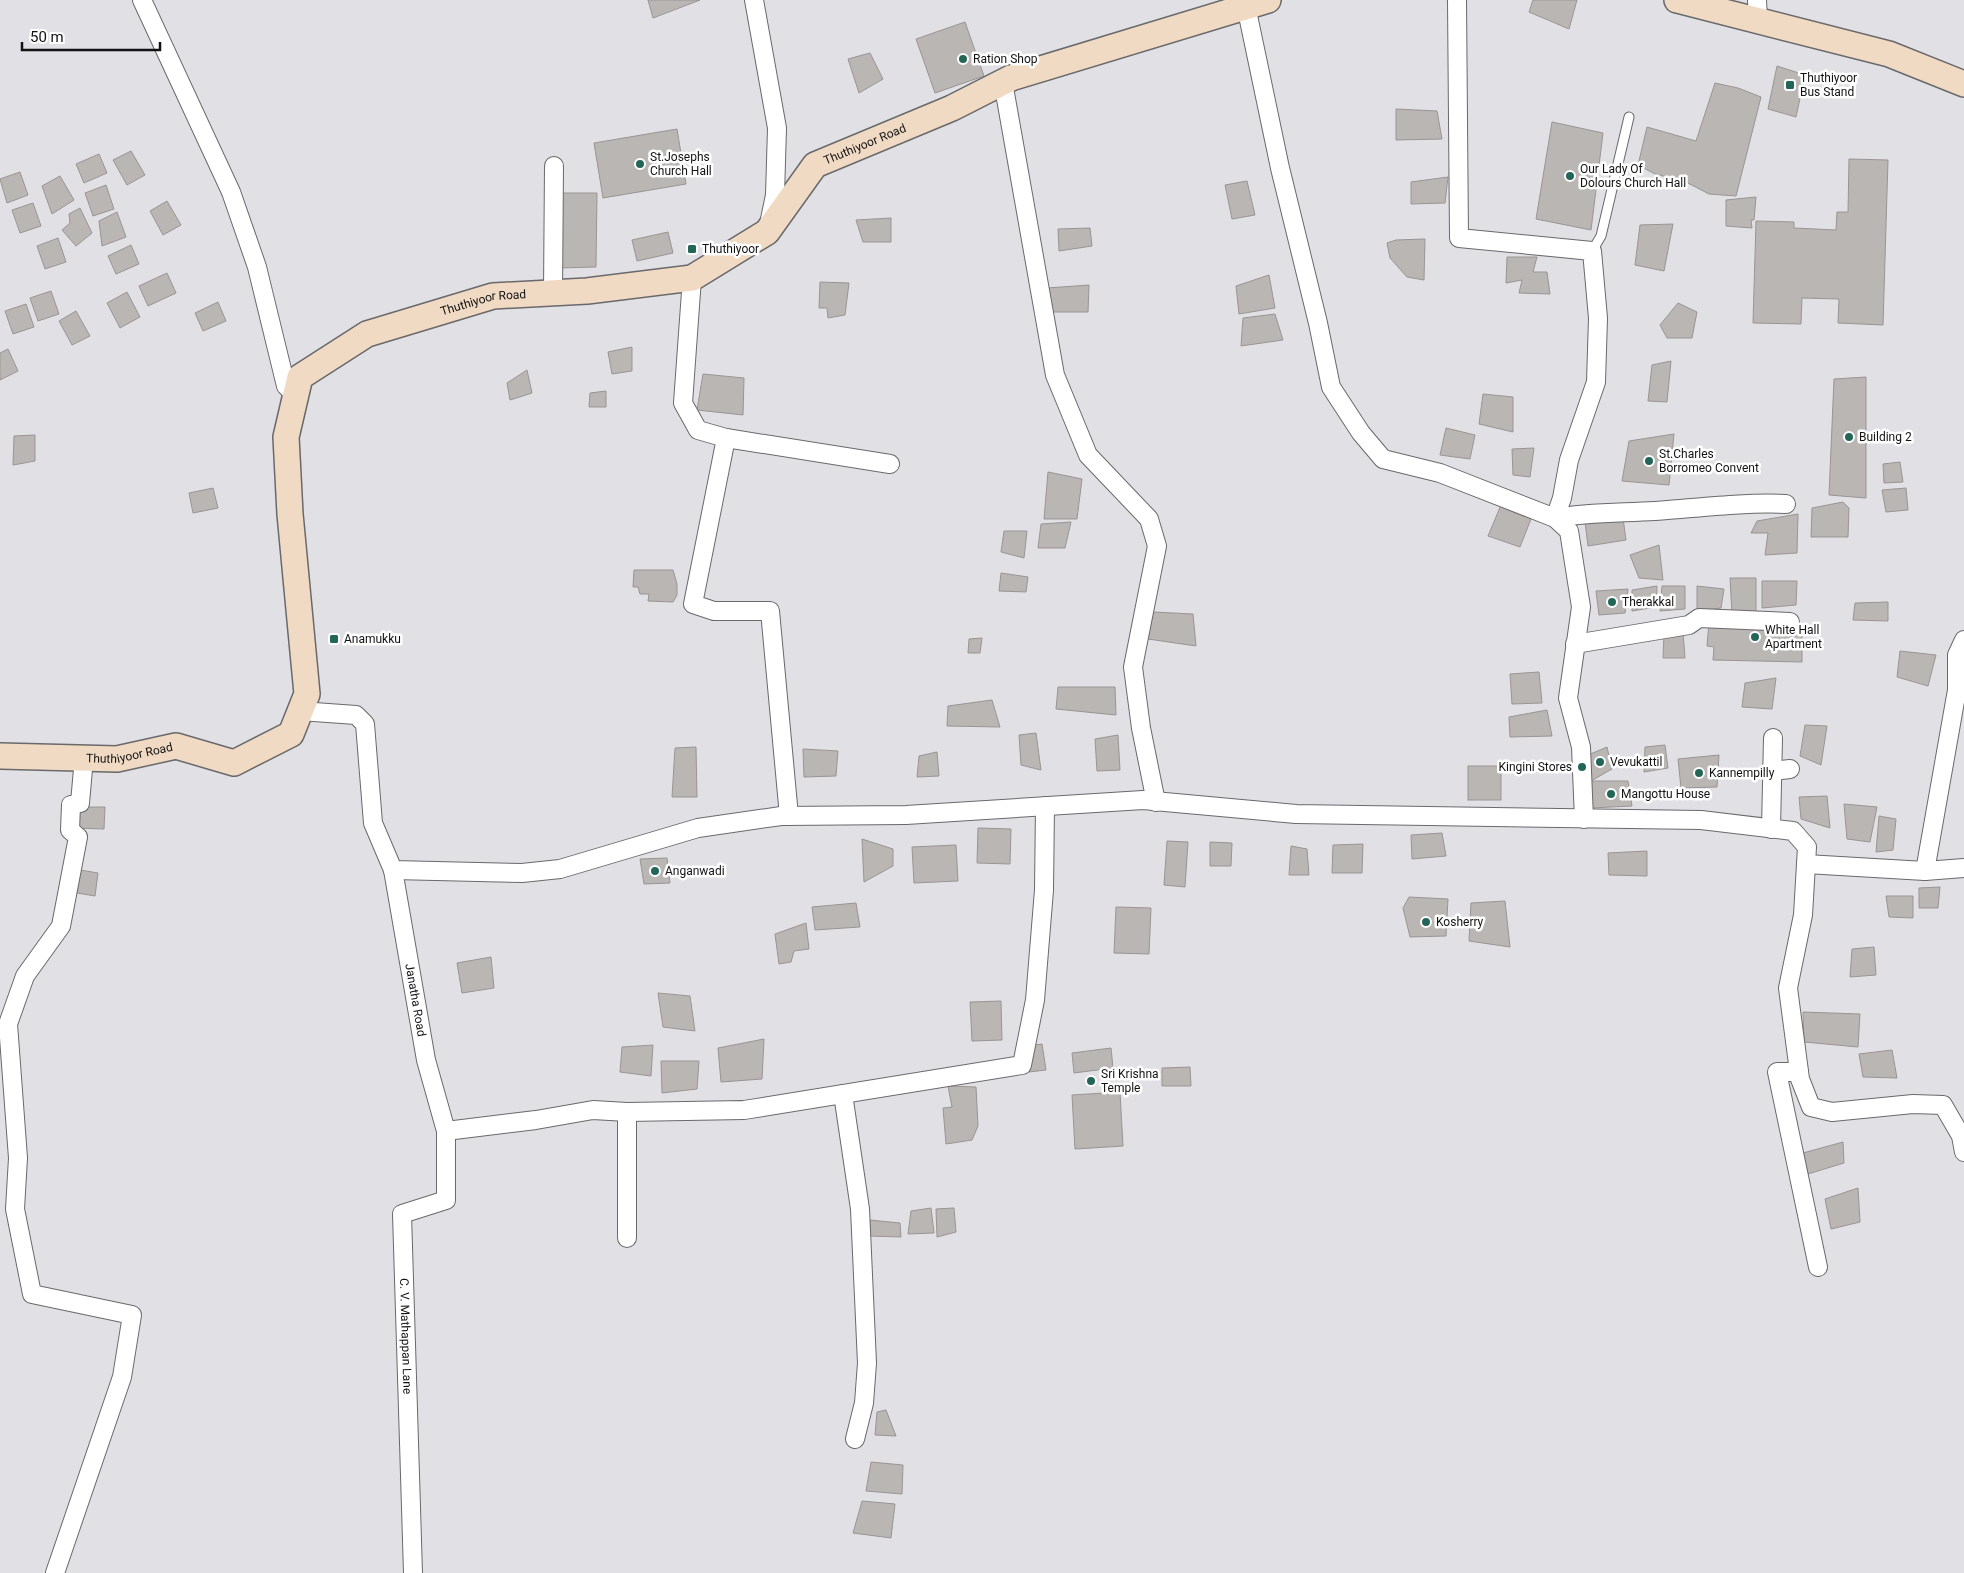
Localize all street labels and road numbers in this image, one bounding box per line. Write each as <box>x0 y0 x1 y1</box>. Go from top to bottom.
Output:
street label: Thuthiyoor Road <box>822 121 908 168</box>
street label: Thuthiyoor Road <box>439 287 527 318</box>
street label: Thuthiyoor Road <box>86 740 174 766</box>
street label: Janatha Road <box>402 962 429 1038</box>
street label: C. V. Mathappan Lane <box>397 1278 415 1394</box>

